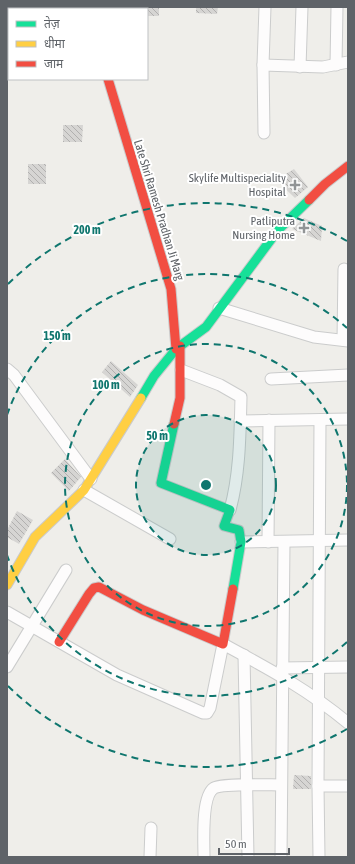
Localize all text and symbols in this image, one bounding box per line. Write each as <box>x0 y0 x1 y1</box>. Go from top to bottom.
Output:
legend <box>8 8 148 80</box>
text: तेज़ <box>44 16 61 31</box>
text: धीमा <box>44 36 66 51</box>
text: जाम <box>44 57 64 71</box>
street label: Late Shri Ramesh Pradhan Ji Marg <box>131 138 187 283</box>
place label: Skylife Multispeciality Hospital <box>189 171 287 199</box>
marker: Skylife Multispeciality Hospital <box>289 179 301 191</box>
place label: Patliputra Nursing Home <box>232 214 295 242</box>
marker: Patliputra Nursing Home <box>298 222 310 234</box>
text: 200 m <box>73 223 101 237</box>
text: 150 m <box>43 329 71 343</box>
text: 100 m <box>92 378 120 392</box>
text: 50 m <box>146 429 168 443</box>
centre of rings <box>199 478 213 492</box>
scale bar <box>219 830 289 856</box>
text: 50 m <box>225 837 247 851</box>

